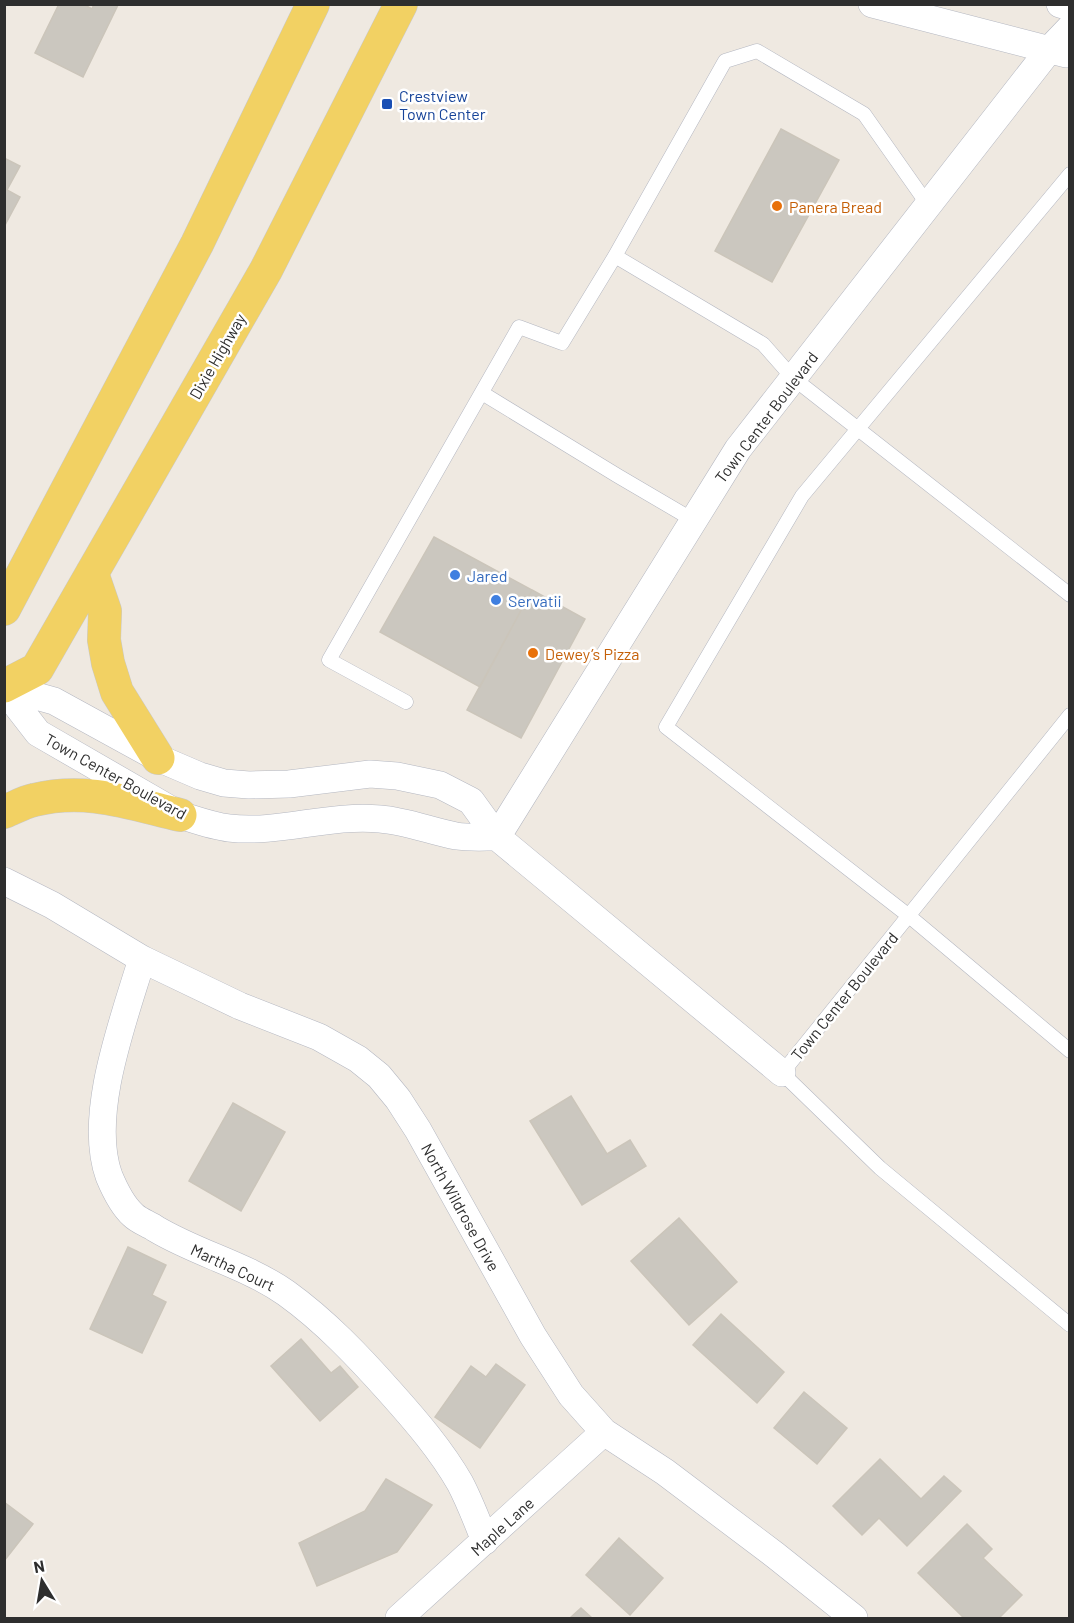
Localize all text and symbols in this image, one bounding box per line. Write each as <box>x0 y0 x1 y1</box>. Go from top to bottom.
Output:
place label: Crestview Town Center <box>399 86 486 123</box>
marker: Crestview Town Center <box>380 97 394 111</box>
place label: Panera Bread <box>789 197 882 216</box>
marker: Panera Bread <box>770 199 784 213</box>
street label: Dixie Highway <box>185 309 249 402</box>
street label: Town Center Boulevard <box>711 348 821 486</box>
place label: Jared <box>467 566 507 585</box>
marker: Jared <box>448 568 462 582</box>
place label: Servatii <box>508 591 562 610</box>
marker: Servatii <box>489 593 503 607</box>
place label: Dewey’s Pizza <box>545 644 639 663</box>
marker: Dewey’s Pizza <box>526 646 540 660</box>
street label: Town Center Boulevard <box>42 729 190 823</box>
street label: Town Center Boulevard <box>787 928 901 1064</box>
street label: North Wildrose Drive <box>418 1140 504 1274</box>
street label: Martha Court <box>188 1239 278 1295</box>
street label: Maple Lane <box>467 1493 537 1559</box>
north arrow <box>12 1551 72 1611</box>
text: N <box>32 1555 46 1576</box>

